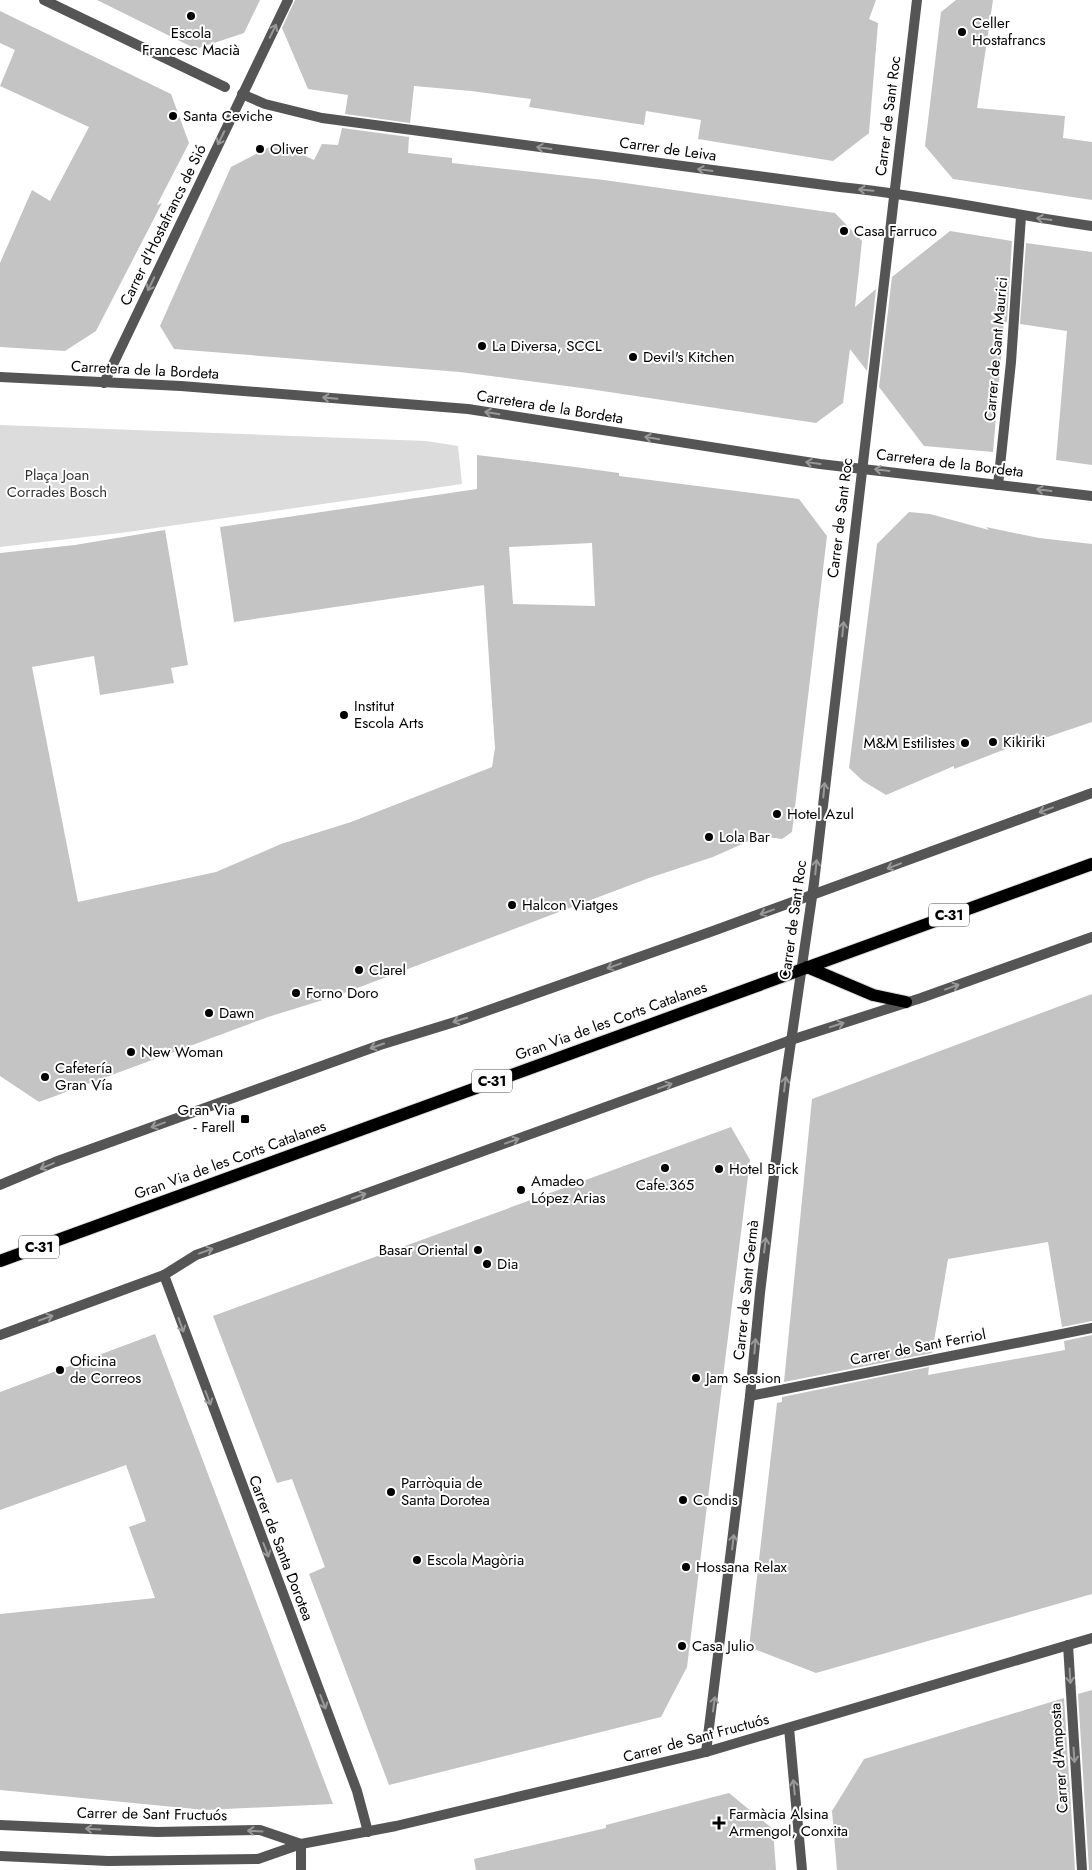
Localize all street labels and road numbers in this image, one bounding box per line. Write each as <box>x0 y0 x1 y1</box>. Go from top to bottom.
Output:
street label: Carrer de Sant Roc <box>870 55 906 177</box>
street label: Carrer de Leiva <box>618 131 718 167</box>
street label: Carrer d'Hostafrancs de Sió <box>114 141 212 309</box>
street label: Carrer de Sant Maurici <box>979 276 1013 422</box>
street label: Carretera de la Bordeta <box>70 355 220 385</box>
street label: Carretera de la Bordeta <box>475 385 625 429</box>
street label: Carretera de la Bordeta <box>875 443 1025 483</box>
street label: Carrer de Sant Roc <box>822 457 858 579</box>
street label: Carrer de Sant Roc <box>774 859 812 981</box>
road number: C-31 <box>929 904 969 926</box>
street label: Gran Via de les Corts Catalanes <box>512 976 710 1066</box>
road number: C-31 <box>472 1070 512 1092</box>
street label: Gran Via de les Corts Catalanes <box>131 1115 329 1205</box>
street label: Carrer de Sant Germà <box>728 1219 764 1361</box>
road number: C-31 <box>19 1236 59 1258</box>
street label: Carrer de Sant Ferriol <box>848 1323 988 1371</box>
street label: Carrer de Santa Dorotea <box>243 1472 319 1624</box>
street label: Carrer d'Amposta <box>1044 1702 1074 1814</box>
street label: Carrer de Sant Fructuós <box>621 1708 771 1768</box>
street label: Carrer de Sant Fructuós <box>77 1802 227 1826</box>

